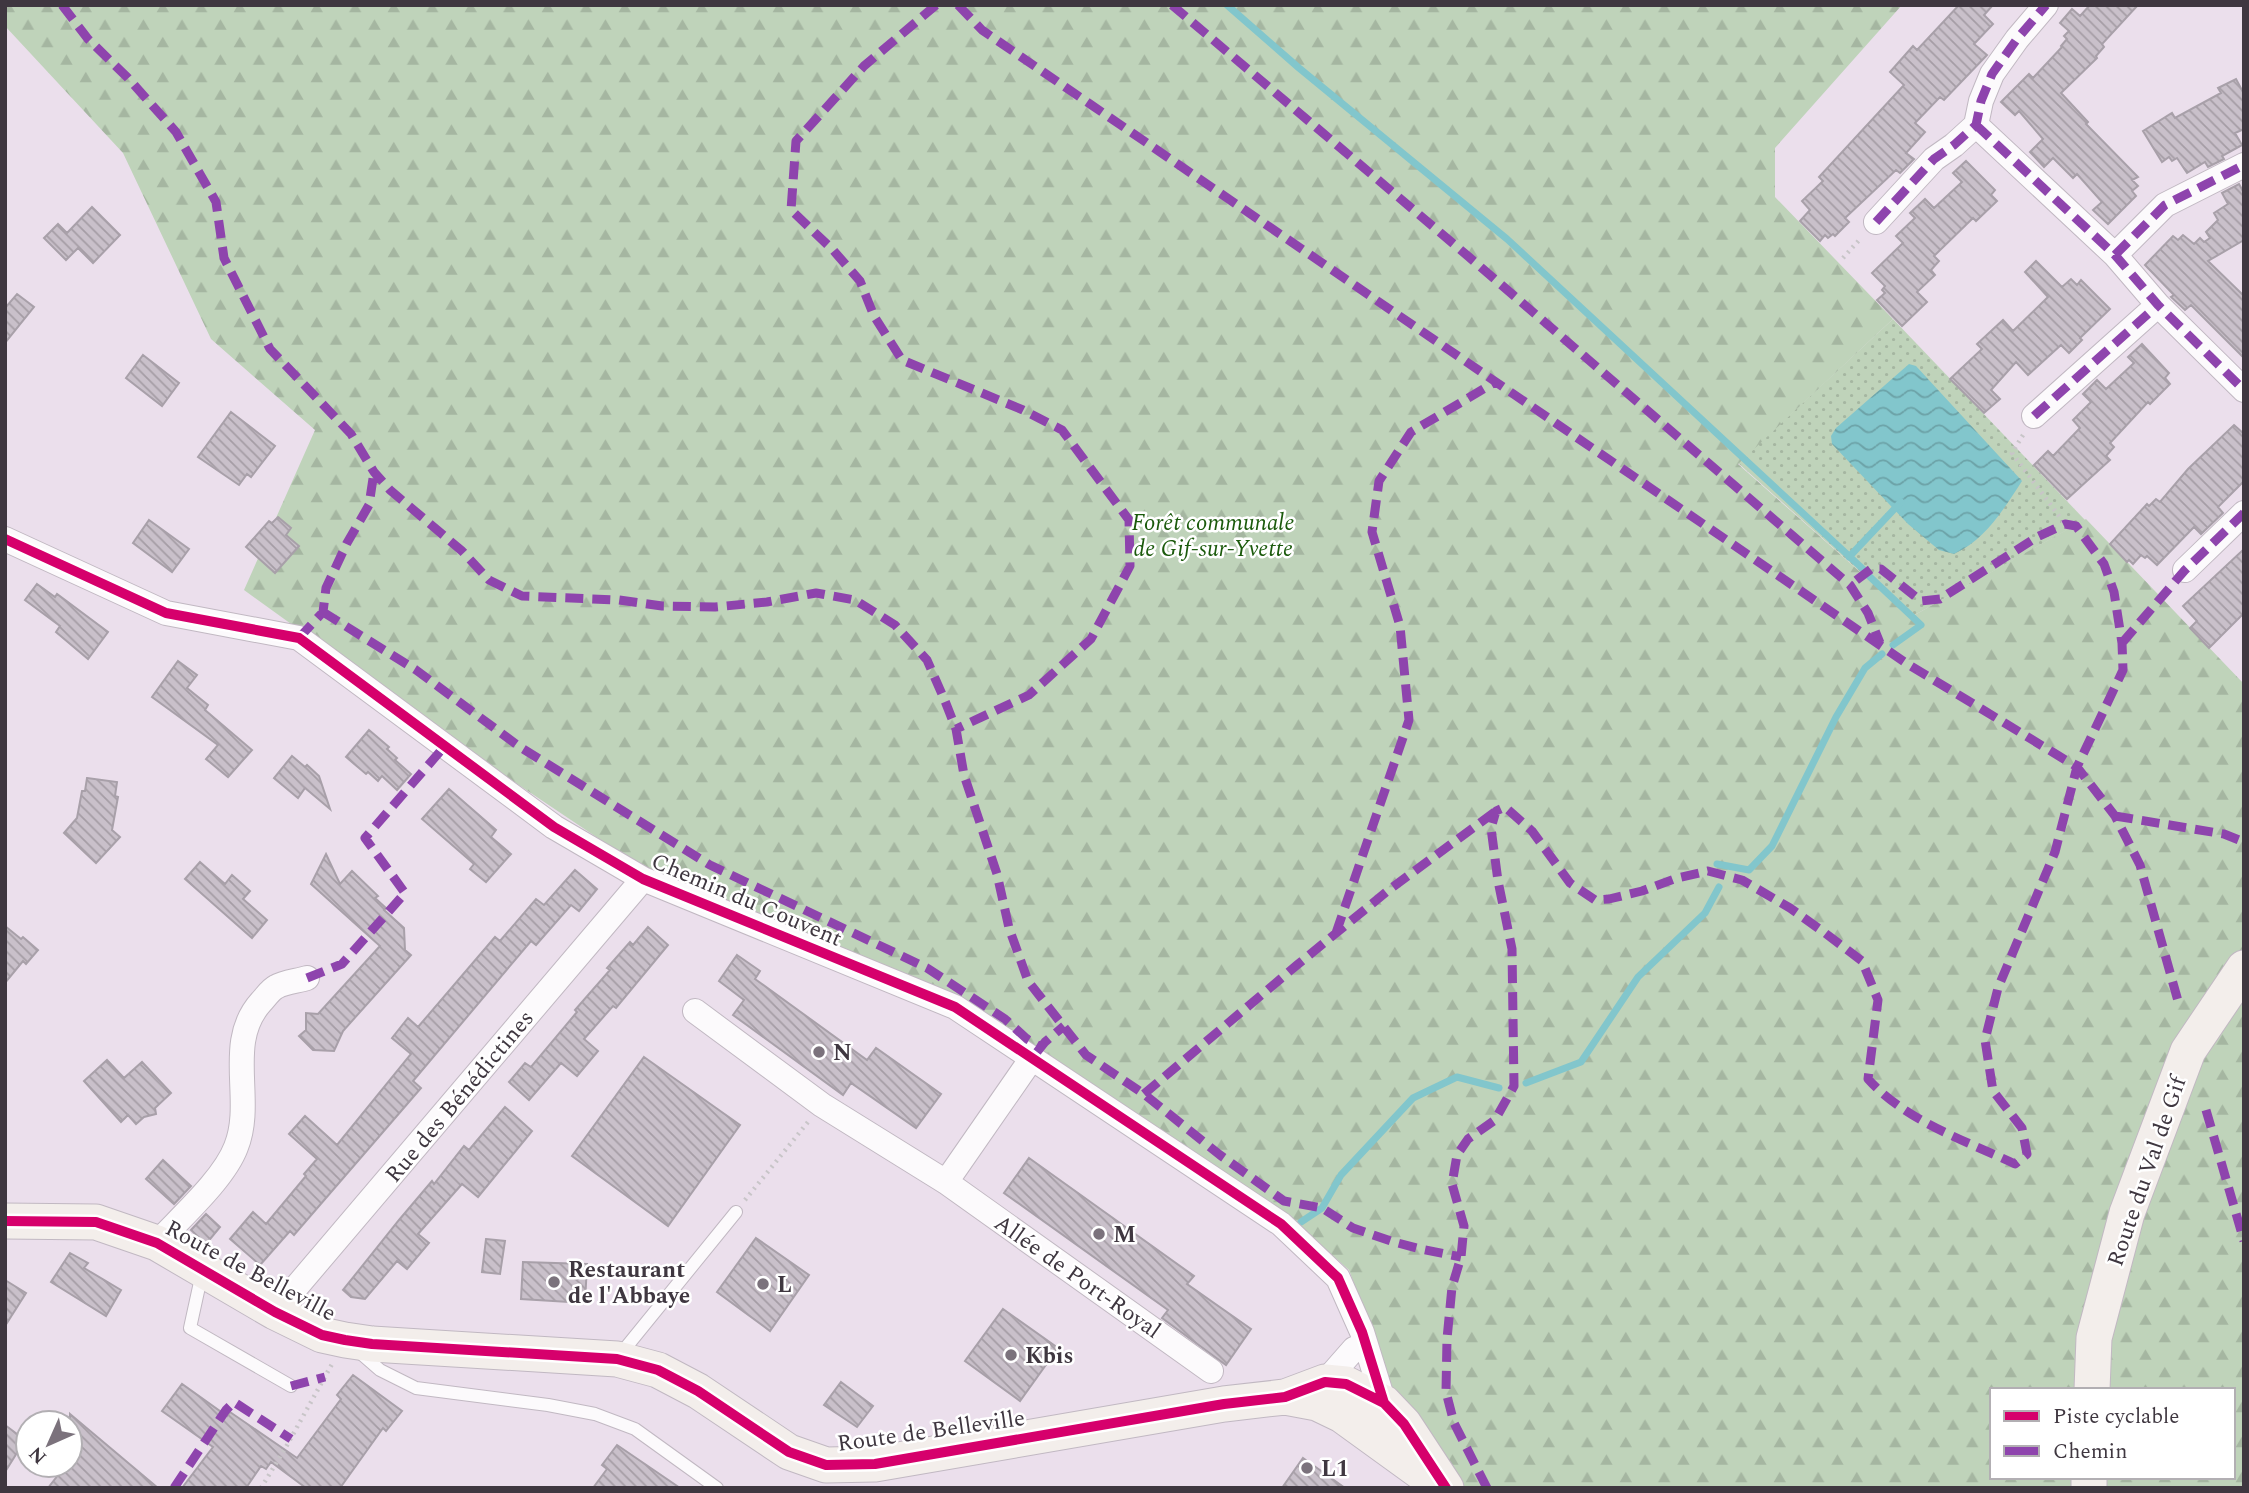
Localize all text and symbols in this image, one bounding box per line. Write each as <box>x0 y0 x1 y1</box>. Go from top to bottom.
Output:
park label: Forêt communale de Gif-sur-Yvette <box>1132 506 1294 567</box>
street label: Chemin du Couvent <box>645 844 847 956</box>
street label: Rue des Bénédictines <box>377 1003 543 1191</box>
place label: N <box>833 1036 852 1071</box>
marker: N <box>811 1044 827 1060</box>
street label: Route du Val de Gif <box>2098 1070 2197 1271</box>
street label: Allée de Port-Royal <box>986 1206 1168 1348</box>
street label: Route de Belleville <box>158 1211 342 1331</box>
place label: M <box>1113 1218 1136 1253</box>
marker: M <box>1091 1226 1107 1242</box>
place label: Restaurant de l'Abbaye <box>568 1253 690 1314</box>
place label: L <box>777 1268 792 1303</box>
marker: Restaurant de l'Abbaye <box>546 1274 562 1290</box>
marker: L <box>755 1276 771 1292</box>
place label: Kbis <box>1025 1339 1074 1374</box>
marker: Kbis <box>1003 1347 1019 1363</box>
legend <box>1990 1388 2235 1479</box>
street label: Route de Belleville <box>835 1401 1027 1462</box>
text: Piste cyclable <box>2053 1401 2179 1433</box>
north arrow <box>14 1409 84 1479</box>
text: Chemin <box>2053 1436 2127 1468</box>
text: N <box>22 1439 54 1471</box>
place label: L1 <box>1321 1452 1349 1487</box>
marker: L1 <box>1299 1460 1315 1476</box>

